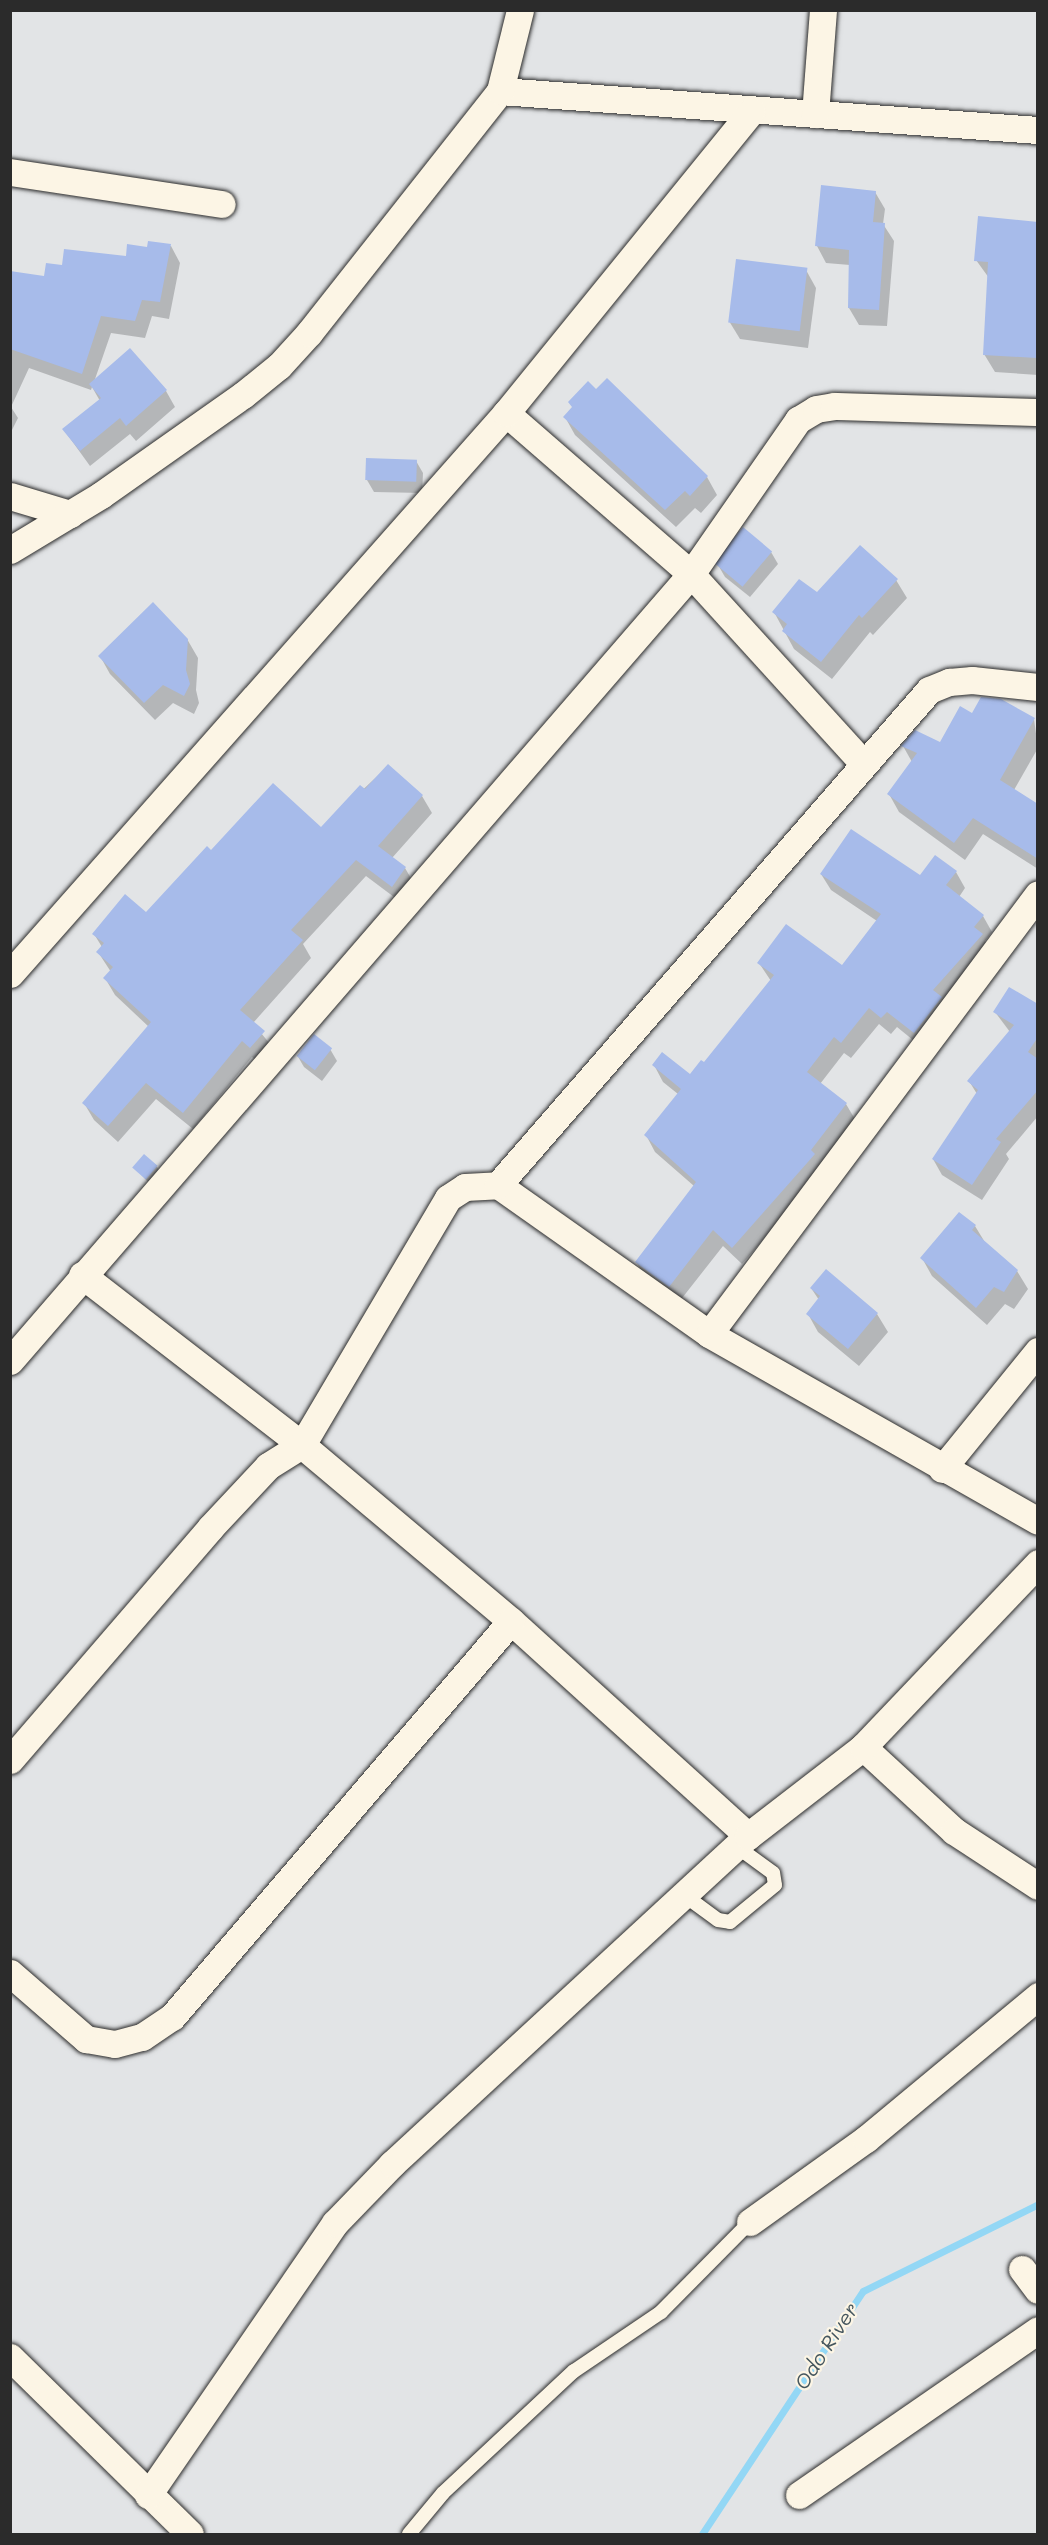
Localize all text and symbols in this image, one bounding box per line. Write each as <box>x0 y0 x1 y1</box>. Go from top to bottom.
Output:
water label: Odo River <box>789 2298 863 2394</box>

